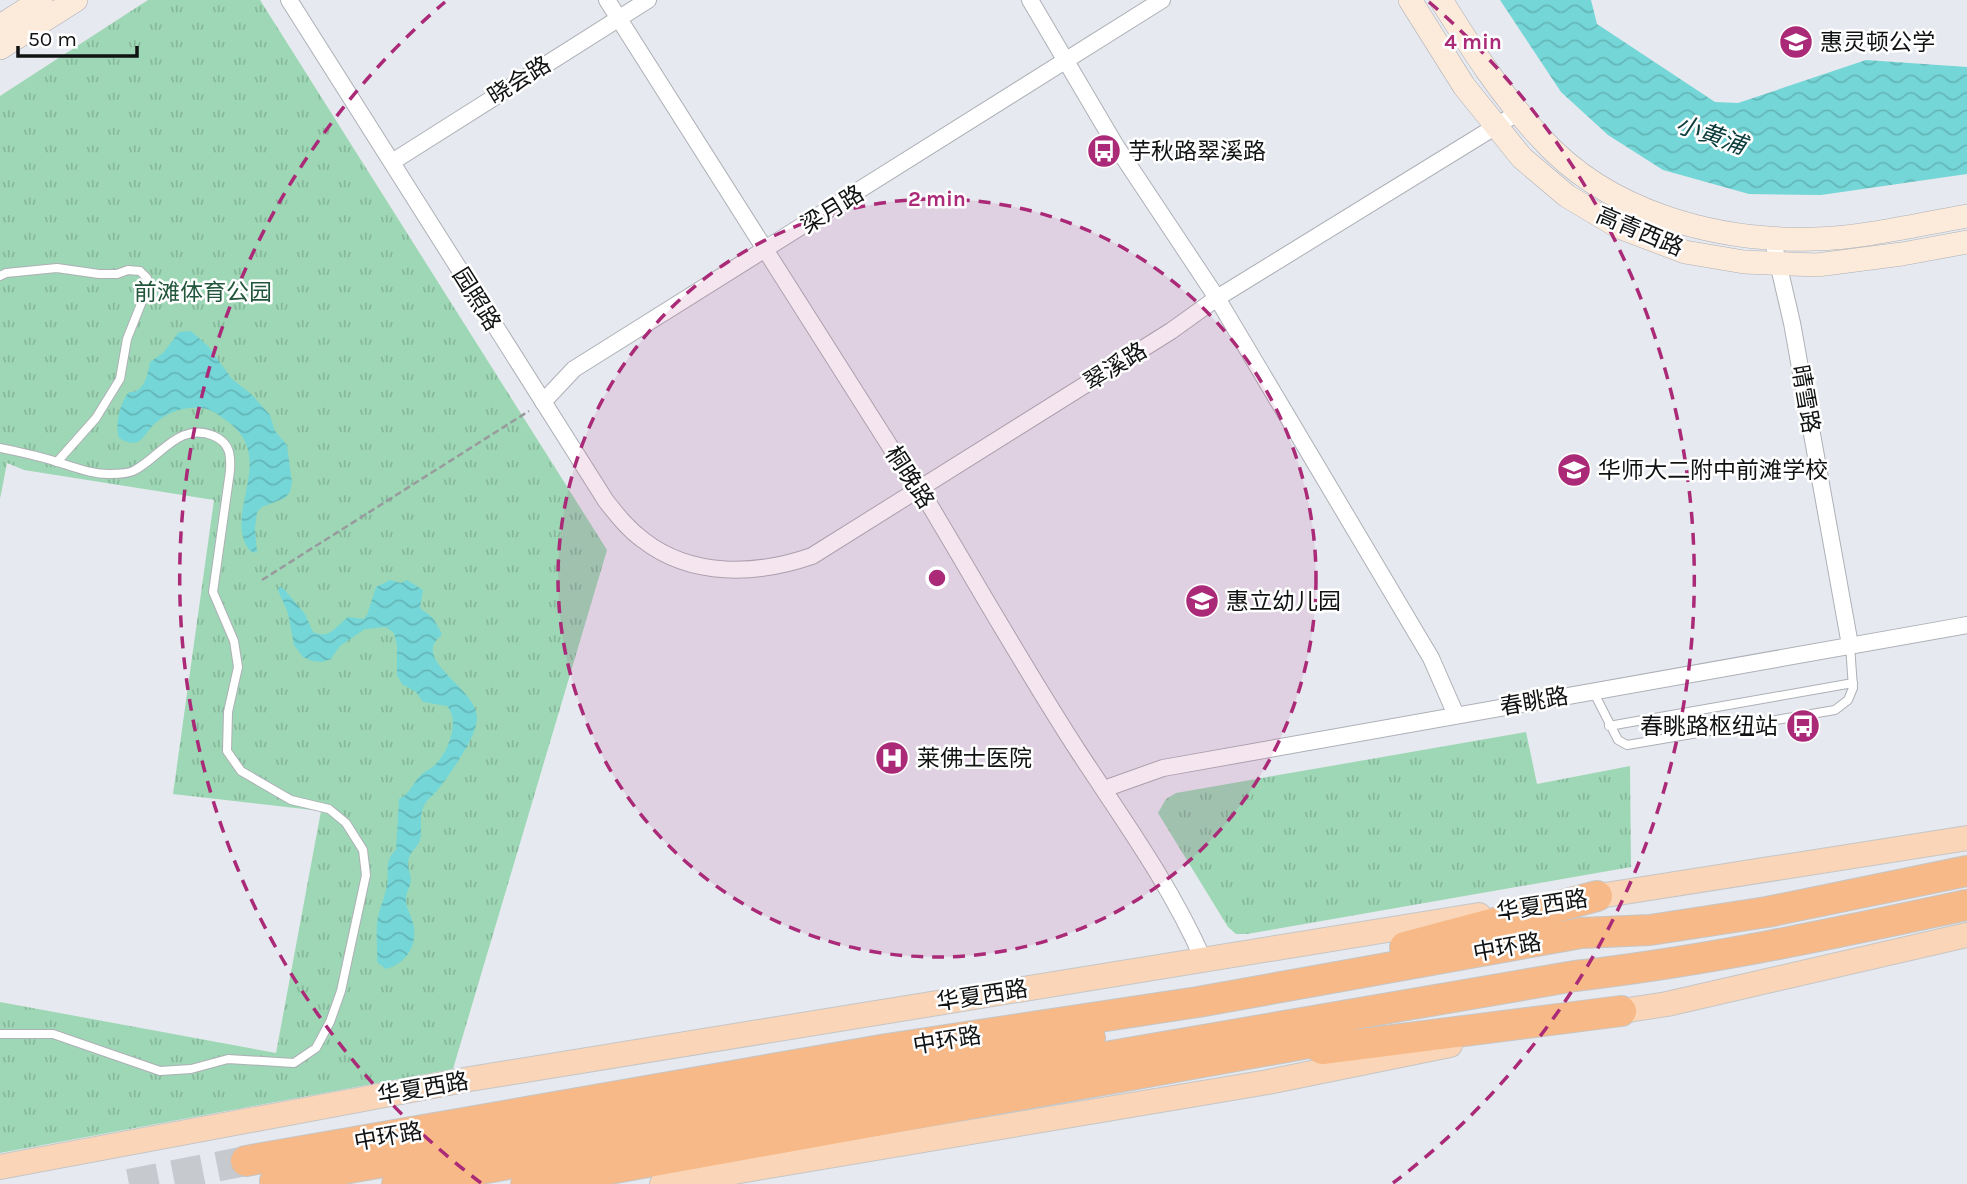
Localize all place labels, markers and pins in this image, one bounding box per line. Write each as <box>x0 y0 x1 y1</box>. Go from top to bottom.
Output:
school or university icon: 惠灵顿公学 <box>1777 23 1815 61</box>
place label: 惠灵顿公学 <box>1820 29 1935 56</box>
bus stop icon: 芋秋路翠溪路 <box>1085 132 1123 170</box>
place label: 芋秋路翠溪路 <box>1128 138 1266 165</box>
school or university icon: 华师大二附中前滩学校 <box>1555 451 1593 489</box>
place label: 华师大二附中前滩学校 <box>1598 457 1828 484</box>
centre of rings <box>925 566 949 590</box>
school or university icon: 惠立幼儿园 <box>1183 582 1221 620</box>
place label: 惠立幼儿园 <box>1226 588 1341 615</box>
bus stop icon: 春眺路枢纽站 <box>1784 707 1822 745</box>
place label: 春眺路枢纽站 <box>1640 713 1778 740</box>
hospital icon: 莱佛士医院 <box>873 739 911 777</box>
place label: 莱佛士医院 <box>917 745 1032 772</box>

